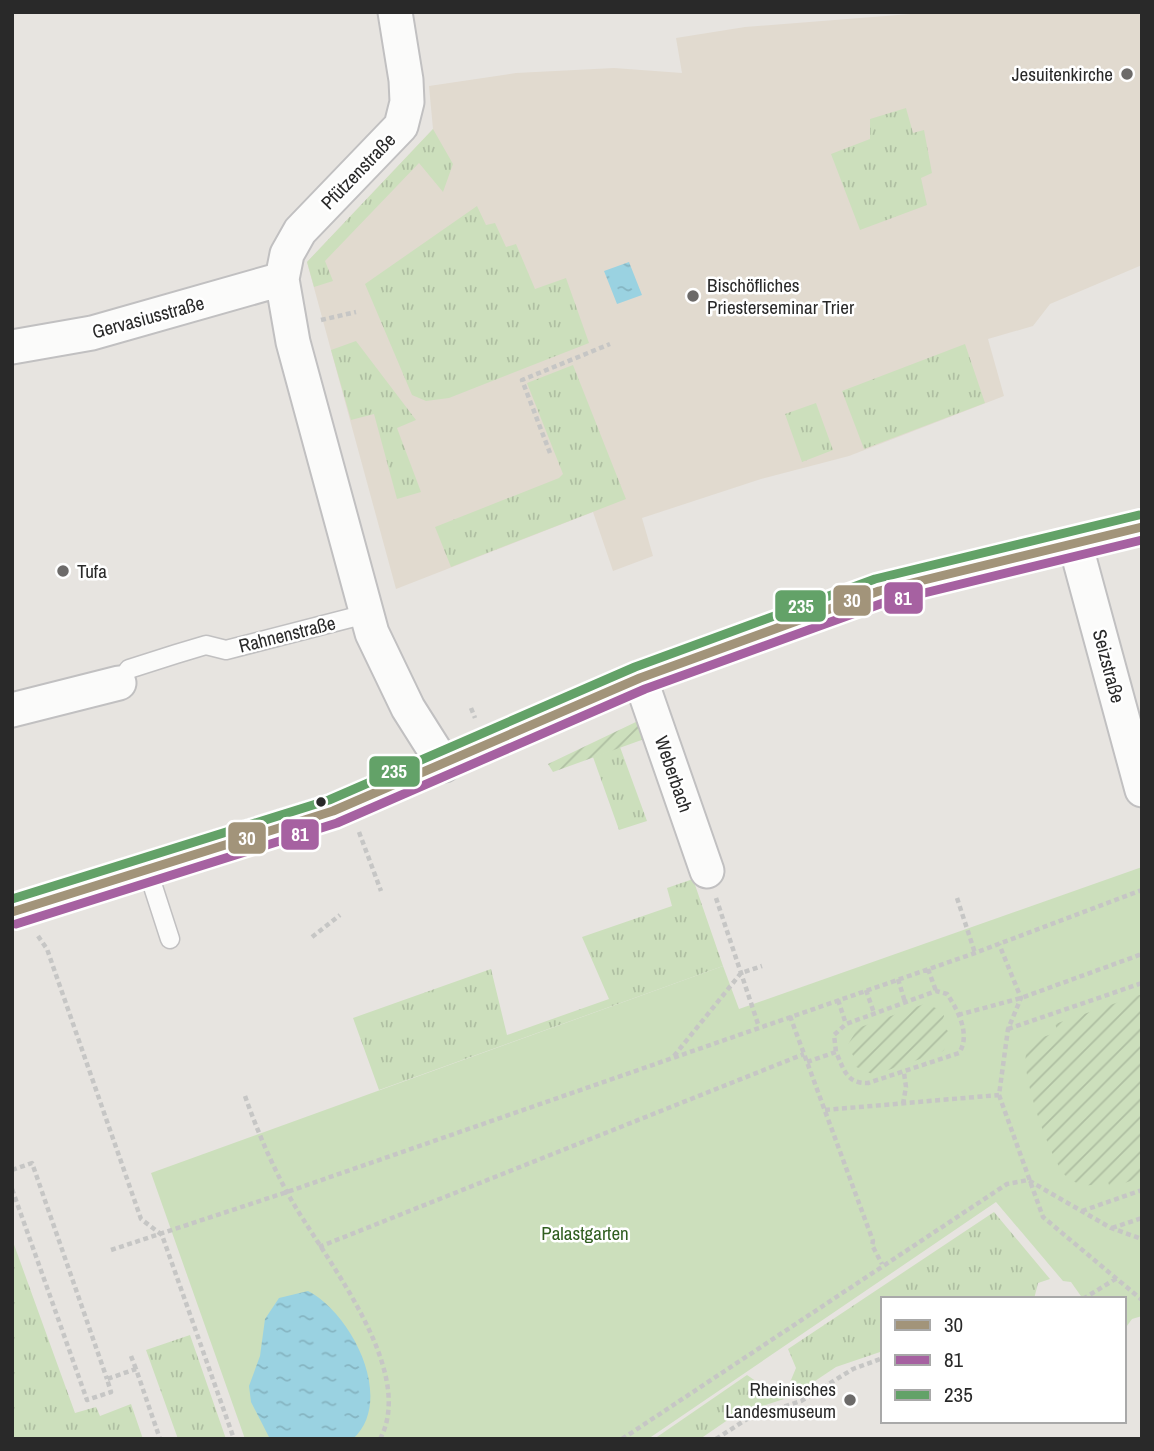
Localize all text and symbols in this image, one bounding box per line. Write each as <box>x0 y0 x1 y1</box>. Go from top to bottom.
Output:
place label: Jesuitenkirche <box>1012 61 1113 87</box>
marker: Jesuitenkirche <box>1119 66 1135 82</box>
street label: Pfützenstraße <box>315 127 401 215</box>
place label: Bischöfliches Priesterseminar Trier <box>707 272 855 320</box>
marker: Bischöfliches Priesterseminar Trier <box>685 288 701 304</box>
street label: Gervasiusstraße <box>89 290 207 344</box>
place label: Tufa <box>77 558 107 584</box>
marker: Tufa <box>55 563 71 579</box>
line badge: 81 <box>883 581 924 615</box>
line badge: 30 <box>832 584 872 617</box>
text: 81 <box>894 585 912 611</box>
text: 30 <box>843 587 861 613</box>
line badge: 235 <box>774 589 827 623</box>
text: 235 <box>788 593 814 619</box>
street label: Rahnenstraße <box>236 609 338 659</box>
street label: Seizstraße <box>1087 626 1131 706</box>
street label: Weberbach <box>649 732 699 816</box>
line badge: 235 <box>368 755 421 788</box>
text: 235 <box>381 758 407 784</box>
unlabelled marker <box>314 795 328 809</box>
line badge: 81 <box>280 818 320 851</box>
line badge: 30 <box>227 821 267 855</box>
text: 81 <box>291 821 309 847</box>
text: 30 <box>238 825 256 851</box>
park label: Palastgarten <box>541 1220 629 1246</box>
legend <box>881 1297 1126 1423</box>
text: 30 <box>944 1310 963 1339</box>
text: 81 <box>944 1345 964 1374</box>
place label: Rheinisches Landesmuseum <box>725 1376 836 1424</box>
text: 235 <box>944 1380 973 1409</box>
marker: Rheinisches Landesmuseum <box>842 1392 858 1408</box>

